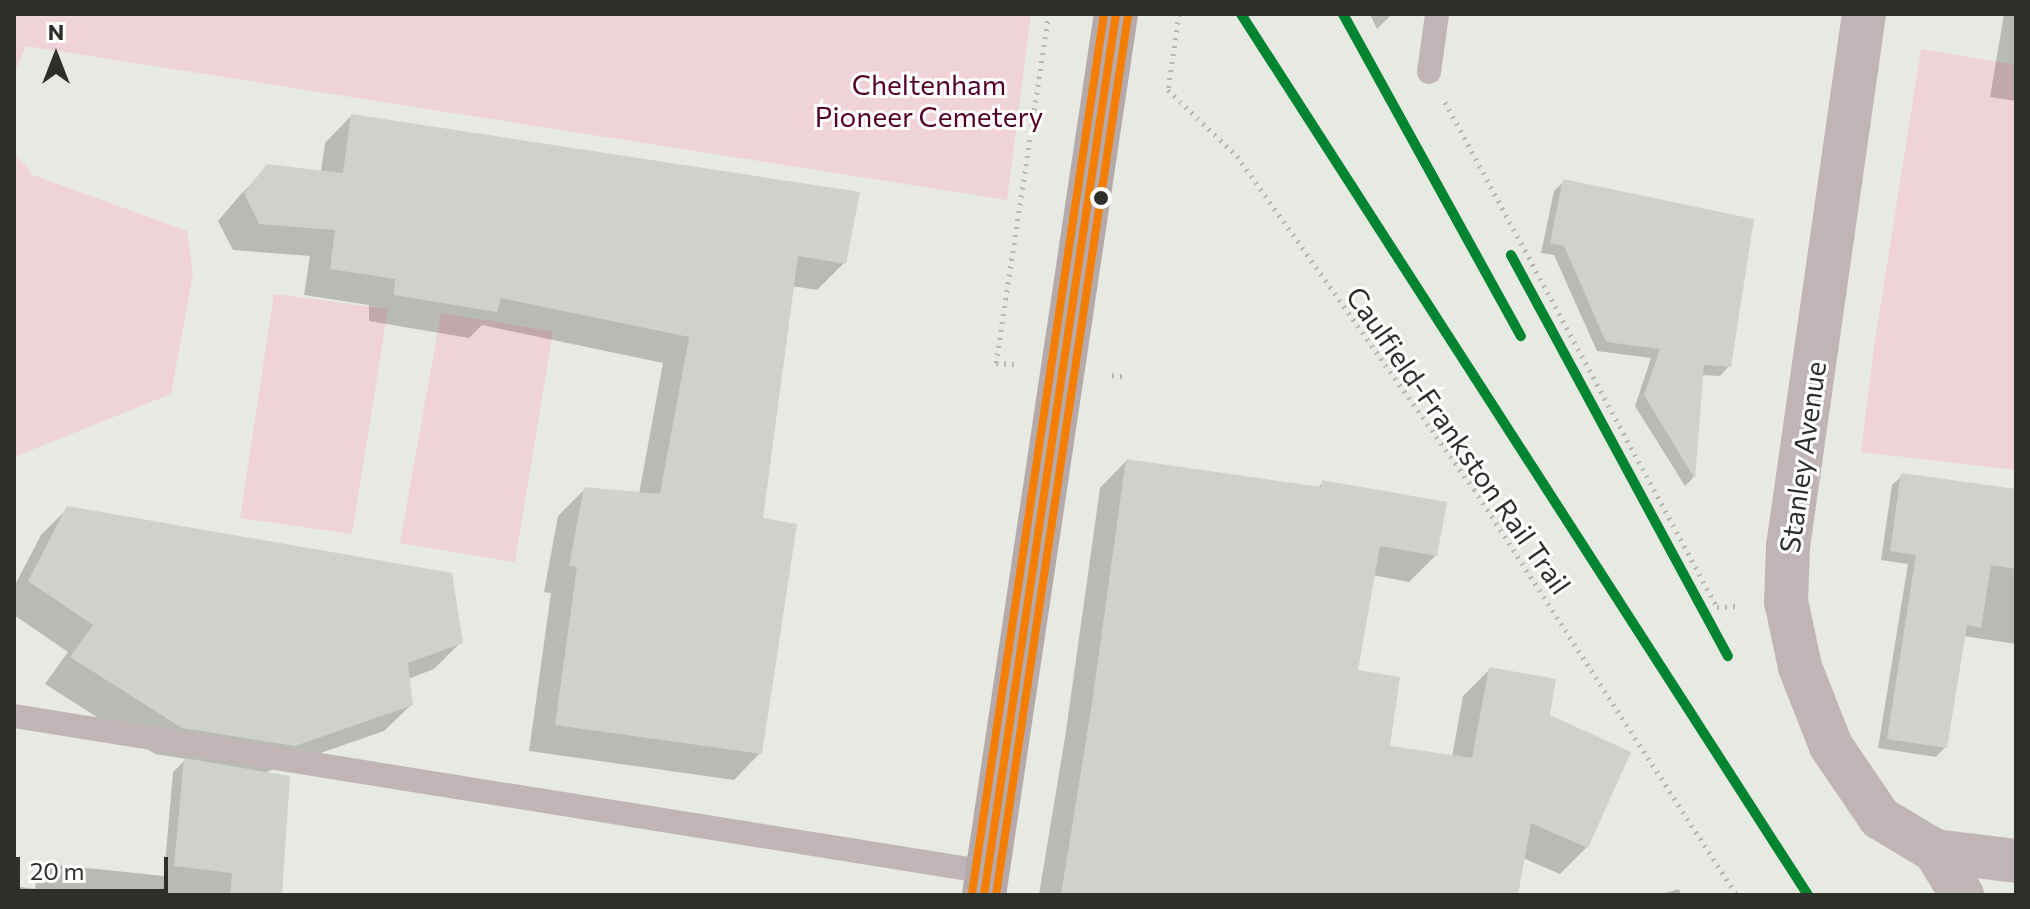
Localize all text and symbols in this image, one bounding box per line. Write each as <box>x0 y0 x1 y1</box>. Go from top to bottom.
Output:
north arrow <box>16 16 96 96</box>
text: N <box>48 18 64 45</box>
park label: Cheltenham Pioneer Cemetery <box>815 67 1043 133</box>
unlabelled marker <box>1093 190 1109 206</box>
street label: Caulfield-Frankston Rail Trail <box>1340 280 1578 600</box>
street label: Stanley Avenue <box>1772 359 1832 555</box>
scale bar <box>20 841 172 891</box>
text: 20 m <box>30 856 84 885</box>

